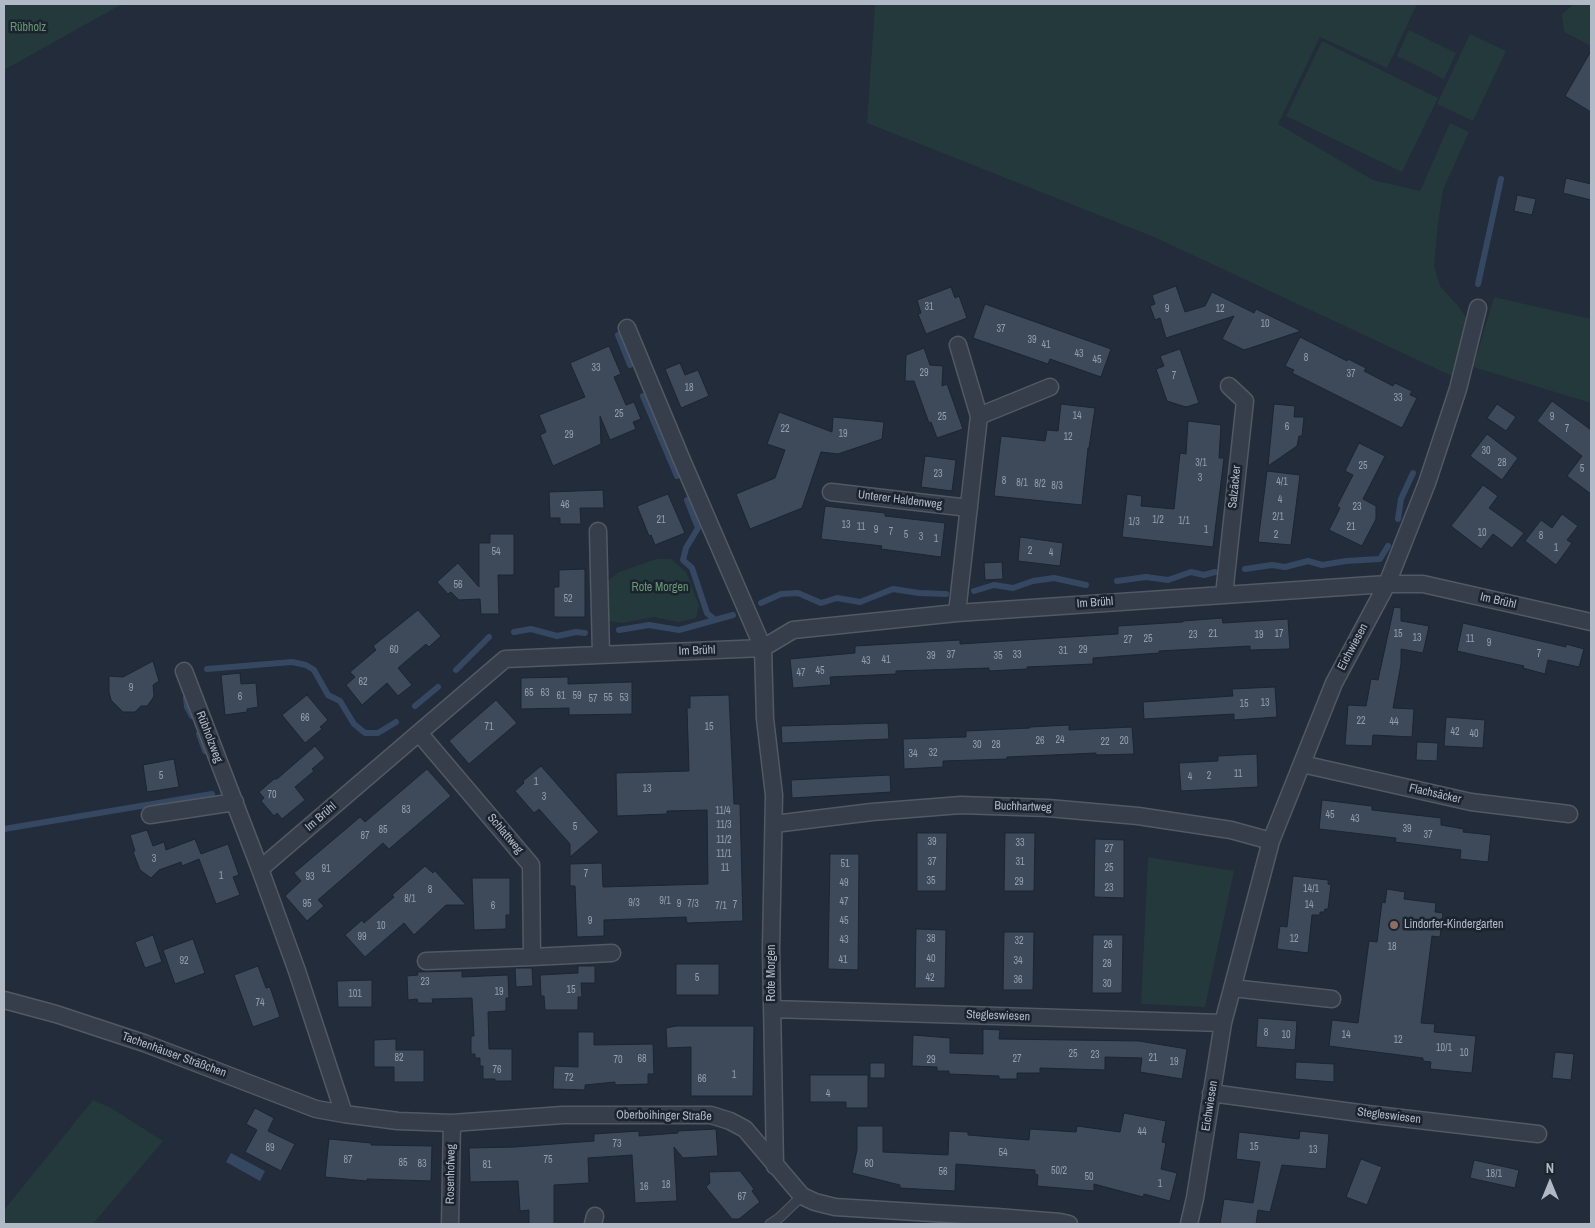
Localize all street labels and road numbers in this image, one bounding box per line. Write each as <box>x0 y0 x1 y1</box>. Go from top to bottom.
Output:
street label: Salzäcker <box>1226 465 1244 509</box>
street label: Unterer Haldenweg <box>857 488 943 512</box>
street label: Im Brühl <box>1479 590 1517 612</box>
street label: Im Brühl <box>1076 595 1114 611</box>
street label: Eichwiesen <box>1335 621 1371 673</box>
street label: Im Brühl <box>678 643 716 659</box>
street label: Rübholzweg <box>193 709 225 765</box>
street label: Flachsäcker <box>1408 781 1462 807</box>
street label: Buchhartweg <box>994 799 1052 815</box>
street label: Im Brühl <box>302 800 340 834</box>
street label: Schlattweg <box>484 811 526 857</box>
street label: Rote Morgen <box>765 945 779 1001</box>
street label: Stegleswiesen <box>966 1008 1030 1024</box>
street label: Tachenhäuser Sträßchen <box>120 1029 228 1081</box>
street label: Eichwiesen <box>1199 1080 1221 1132</box>
street label: Stegleswiesen <box>1356 1105 1422 1127</box>
street label: Oberboihinger Straße <box>616 1108 712 1124</box>
street label: Rosenhofweg <box>443 1144 459 1204</box>

